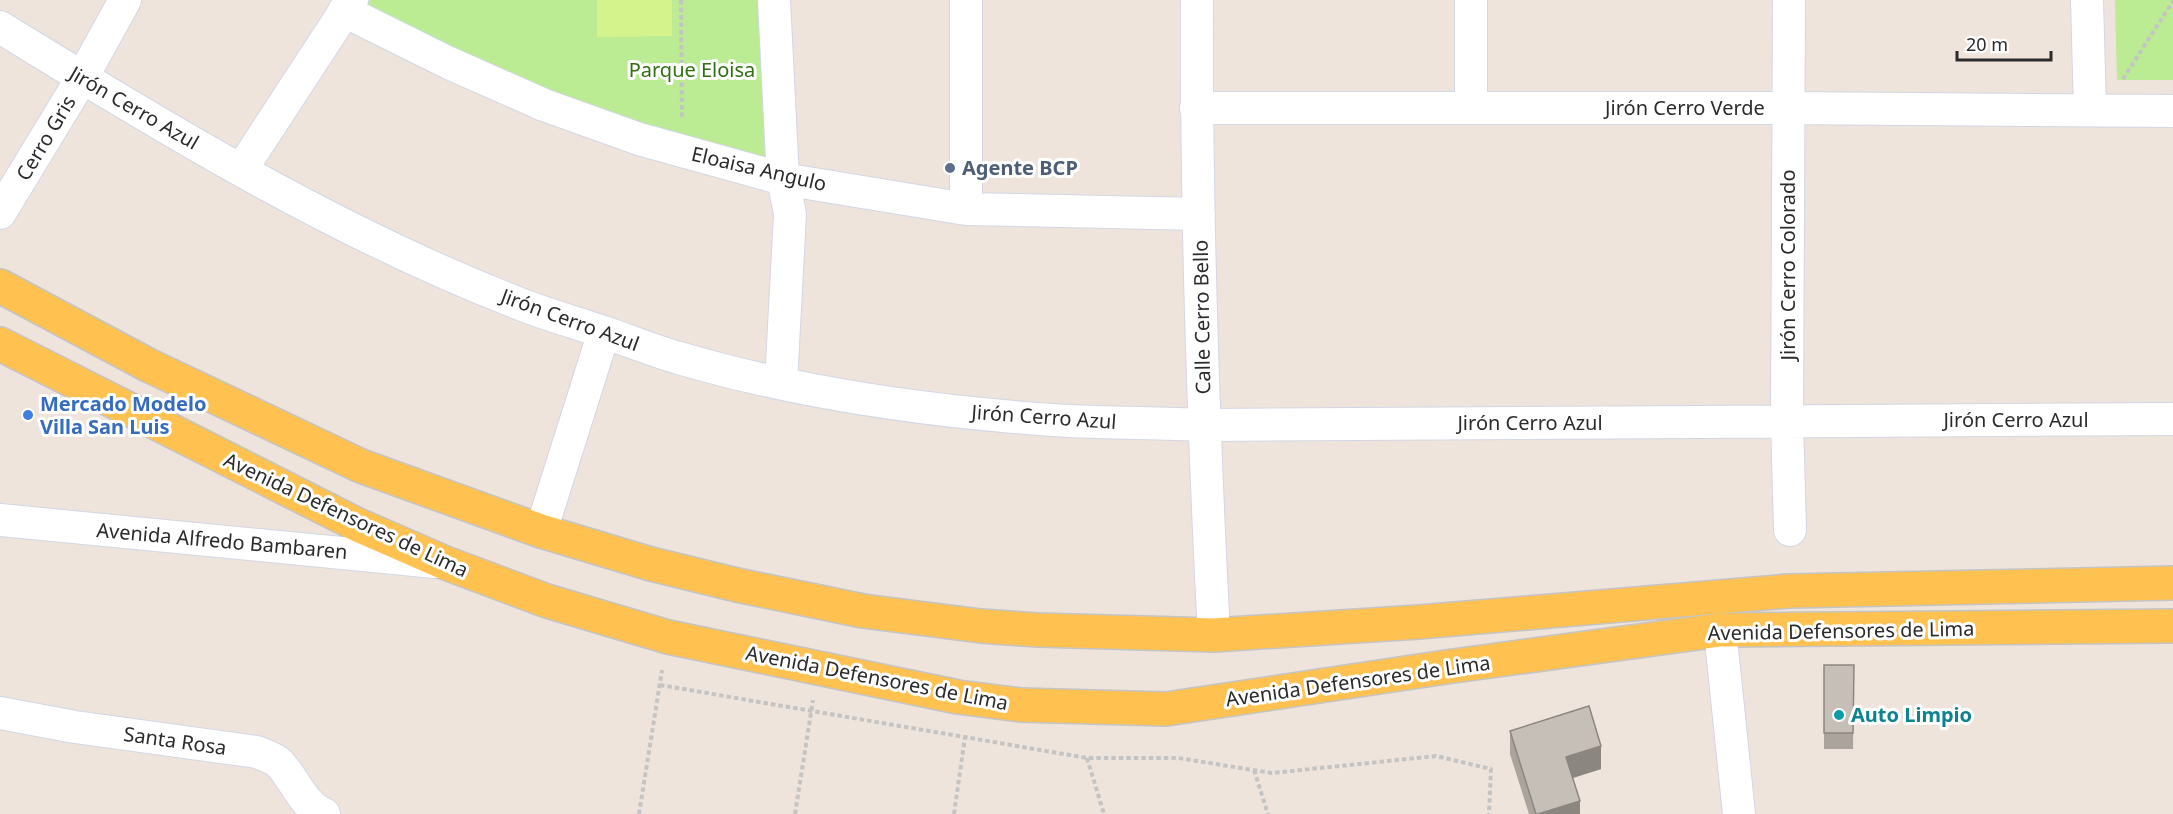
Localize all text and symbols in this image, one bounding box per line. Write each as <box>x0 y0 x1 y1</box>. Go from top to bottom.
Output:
scale bar <box>1957 24 2052 62</box>
text: 20 m <box>1966 32 2008 56</box>
park label: Parque Eloisa <box>629 56 755 83</box>
street label: Jirón Cerro Azul <box>63 59 204 156</box>
street label: Cerro Gris <box>10 90 82 185</box>
street label: Jirón Cerro Verde <box>1603 94 1765 121</box>
street label: Eloaisa Angulo <box>689 140 829 197</box>
place label: Agente BCP <box>962 154 1078 181</box>
marker: Agente BCP <box>943 161 957 175</box>
street label: Jirón Cerro Colorado <box>1774 170 1801 362</box>
street label: Calle Cerro Bello <box>1187 239 1216 395</box>
street label: Jirón Cerro Azul <box>495 281 643 357</box>
place label: Mercado Modelo Villa San Luis <box>40 390 206 440</box>
street label: Jirón Cerro Azul <box>969 398 1117 435</box>
street label: Jirón Cerro Azul <box>1941 406 2089 433</box>
marker: Mercado Modelo Villa San Luis <box>21 408 35 422</box>
street label: Jirón Cerro Azul <box>1455 409 1603 436</box>
street label: Avenida Defensores de Lima <box>220 446 473 583</box>
street label: Avenida Alfredo Bambaren <box>95 516 349 565</box>
street label: Avenida Defensores de Lima <box>1707 615 1975 646</box>
street label: Avenida Defensores de Lima <box>744 639 1011 716</box>
street label: Avenida Defensores de Lima <box>1224 649 1492 712</box>
place label: Auto Limpio <box>1851 701 1972 728</box>
marker: Auto Limpio <box>1832 708 1846 722</box>
street label: Santa Rosa <box>122 720 228 761</box>

